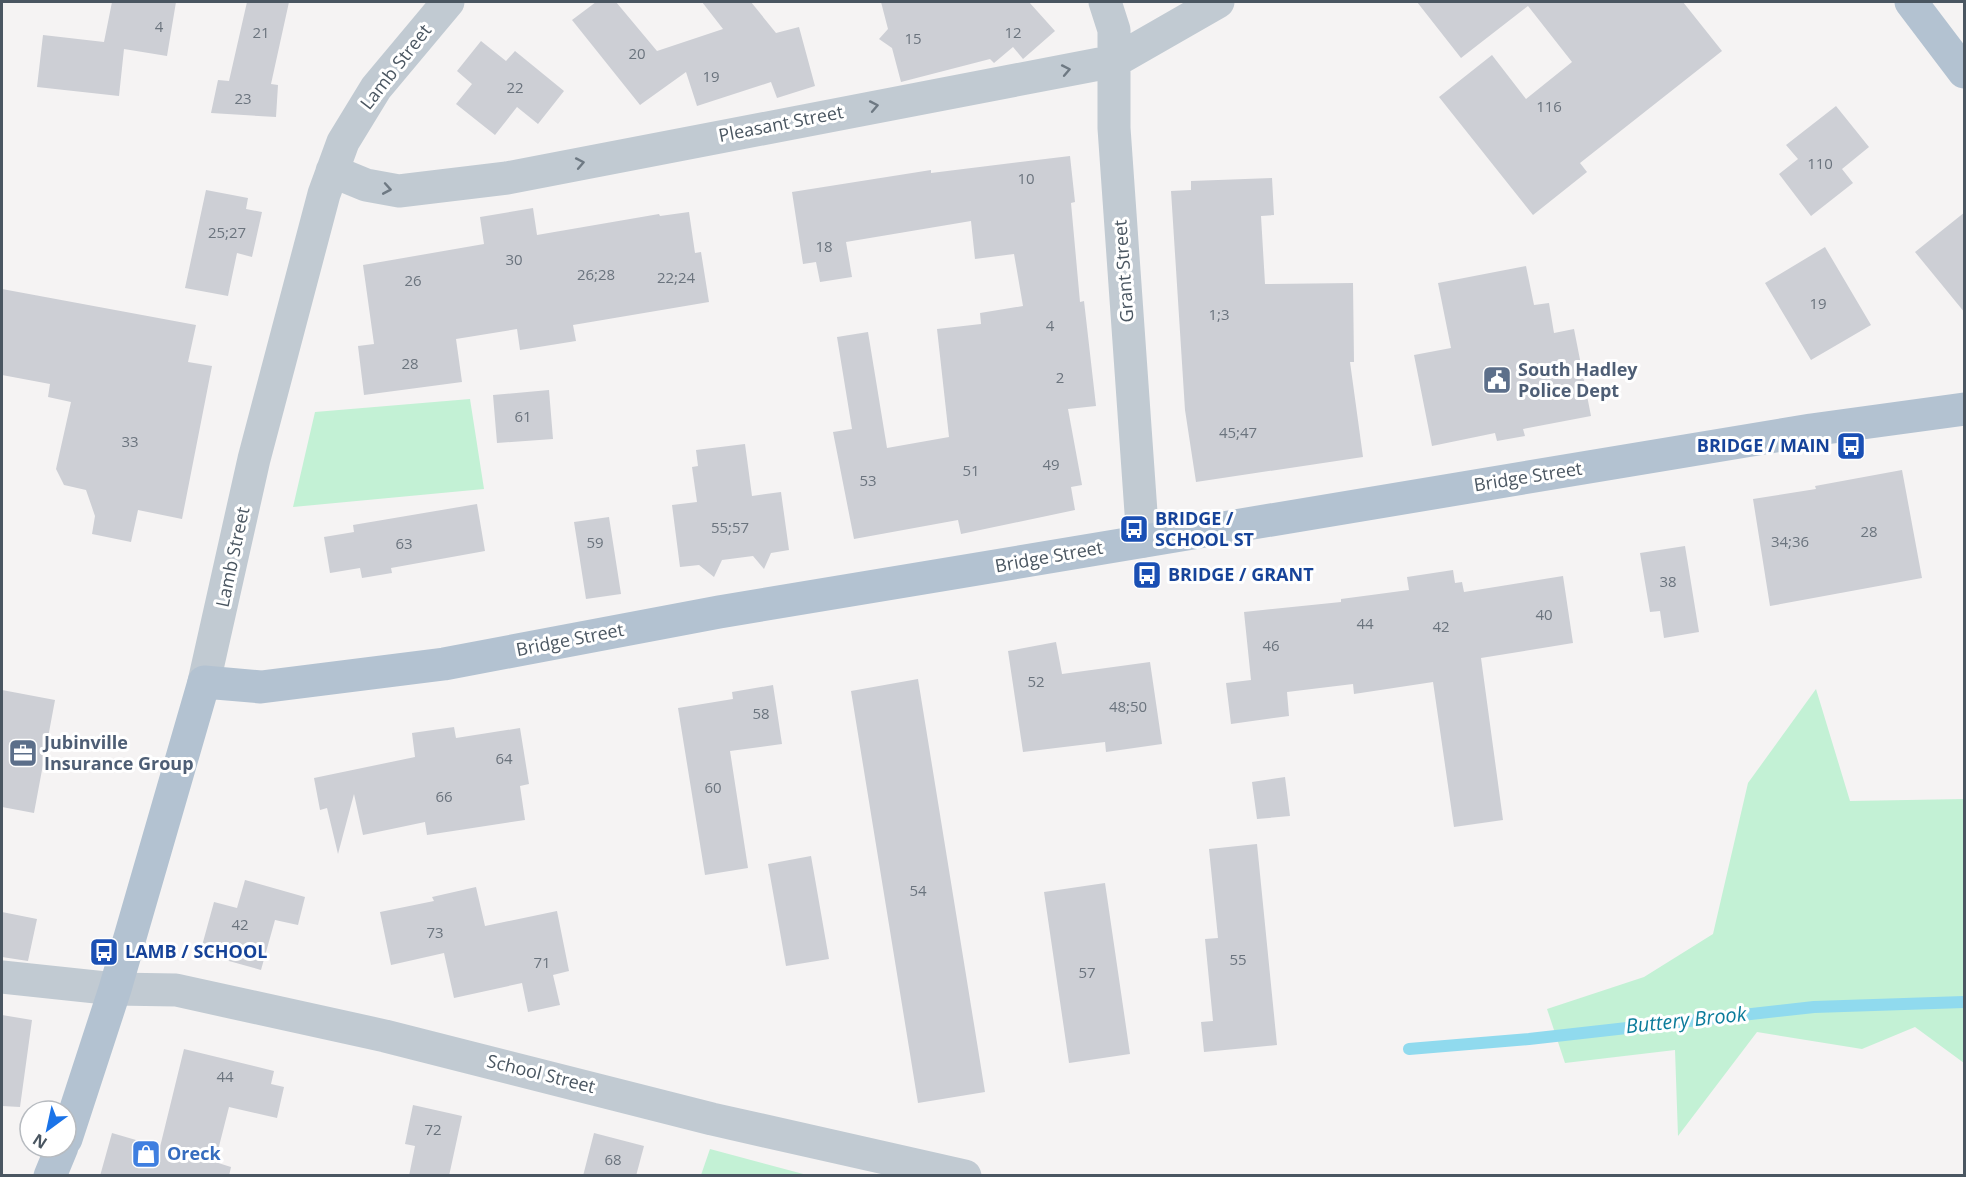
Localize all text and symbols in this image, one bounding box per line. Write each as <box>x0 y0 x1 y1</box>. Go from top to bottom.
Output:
house number: 4 <box>155 16 164 36</box>
street label: Lamb Street <box>354 19 436 114</box>
house number: 21 <box>252 22 270 42</box>
house number: 12 <box>1004 22 1022 42</box>
house number: 15 <box>904 28 922 48</box>
house number: 20 <box>628 43 646 63</box>
one-way arrow <box>1061 64 1071 77</box>
house number: 19 <box>702 66 720 86</box>
house number: 22 <box>506 77 524 97</box>
house number: 23 <box>234 88 252 108</box>
house number: 116 <box>1536 96 1562 116</box>
street label: Pleasant Street <box>716 99 845 147</box>
one-way arrow <box>869 100 879 113</box>
house number: 110 <box>1807 153 1833 173</box>
one-way arrow <box>575 157 585 170</box>
house number: 10 <box>1017 168 1035 188</box>
one-way arrow <box>382 182 392 195</box>
street label: Grant Street <box>1107 219 1139 323</box>
house number: 25;27 <box>208 222 246 242</box>
house number: 18 <box>815 236 833 256</box>
house number: 30 <box>505 249 523 269</box>
house number: 26;28 <box>577 264 615 284</box>
house number: 22;24 <box>657 267 696 287</box>
house number: 26 <box>404 270 422 290</box>
house number: 19 <box>1809 293 1827 313</box>
house number: 1;3 <box>1208 304 1230 324</box>
house number: 4 <box>1046 315 1055 335</box>
house number: 28 <box>401 353 419 373</box>
place label: South Hadley Police Dept <box>1518 357 1638 402</box>
public building icon: South Hadley Police Dept <box>1481 364 1513 396</box>
house number: 2 <box>1056 367 1064 387</box>
house number: 61 <box>514 406 532 426</box>
house number: 45;47 <box>1219 422 1257 442</box>
bus stop icon: BRIDGE / MAIN <box>1835 430 1867 462</box>
house number: 33 <box>121 431 139 451</box>
place label: BRIDGE / MAIN <box>1697 433 1830 457</box>
house number: 49 <box>1042 454 1060 474</box>
street label: Bridge Street <box>1472 456 1584 496</box>
house number: 51 <box>962 460 980 480</box>
house number: 53 <box>859 470 877 490</box>
street label: Lamb Street <box>210 504 254 609</box>
place label: BRIDGE / SCHOOL ST <box>1155 506 1255 551</box>
bus stop icon: BRIDGE / SCHOOL ST <box>1118 513 1150 545</box>
house number: 55;57 <box>711 517 749 537</box>
house number: 28 <box>1860 521 1878 541</box>
house number: 34;36 <box>1771 531 1809 551</box>
house number: 59 <box>586 532 604 552</box>
house number: 63 <box>395 533 413 553</box>
street label: Bridge Street <box>993 535 1105 577</box>
bus stop icon: BRIDGE / GRANT <box>1131 559 1163 591</box>
place label: BRIDGE / GRANT <box>1168 562 1314 586</box>
house number: 38 <box>1659 571 1677 591</box>
house number: 40 <box>1535 604 1553 624</box>
house number: 44 <box>1356 613 1374 633</box>
house number: 42 <box>1432 616 1450 636</box>
street label: Bridge Street <box>514 617 626 661</box>
house number: 46 <box>1262 635 1280 655</box>
house number: 52 <box>1027 671 1045 691</box>
house number: 48;50 <box>1109 696 1147 716</box>
house number: 58 <box>752 703 770 723</box>
place label: Jubinville Insurance Group <box>42 730 194 775</box>
office icon: Jubinville Insurance Group <box>7 737 39 769</box>
house number: 64 <box>495 748 513 768</box>
house number: 60 <box>704 777 722 797</box>
house number: 66 <box>435 786 453 806</box>
house number: 54 <box>909 880 927 900</box>
house number: 42 <box>231 914 249 934</box>
house number: 73 <box>426 922 444 942</box>
bus stop icon: LAMB / SCHOOL <box>88 936 120 968</box>
place label: LAMB / SCHOOL <box>125 939 267 963</box>
house number: 55 <box>1229 949 1247 969</box>
house number: 71 <box>533 952 551 972</box>
house number: 57 <box>1078 962 1096 982</box>
water label: Buttery Brook <box>1624 1000 1749 1039</box>
street label: School Street <box>485 1048 598 1098</box>
house number: 44 <box>216 1066 234 1086</box>
north arrow <box>18 1099 78 1159</box>
house number: 72 <box>424 1119 442 1139</box>
text: N <box>28 1129 51 1154</box>
shop icon: Oreck <box>130 1138 162 1170</box>
place label: Oreck <box>167 1141 221 1165</box>
house number: 68 <box>604 1149 622 1169</box>

